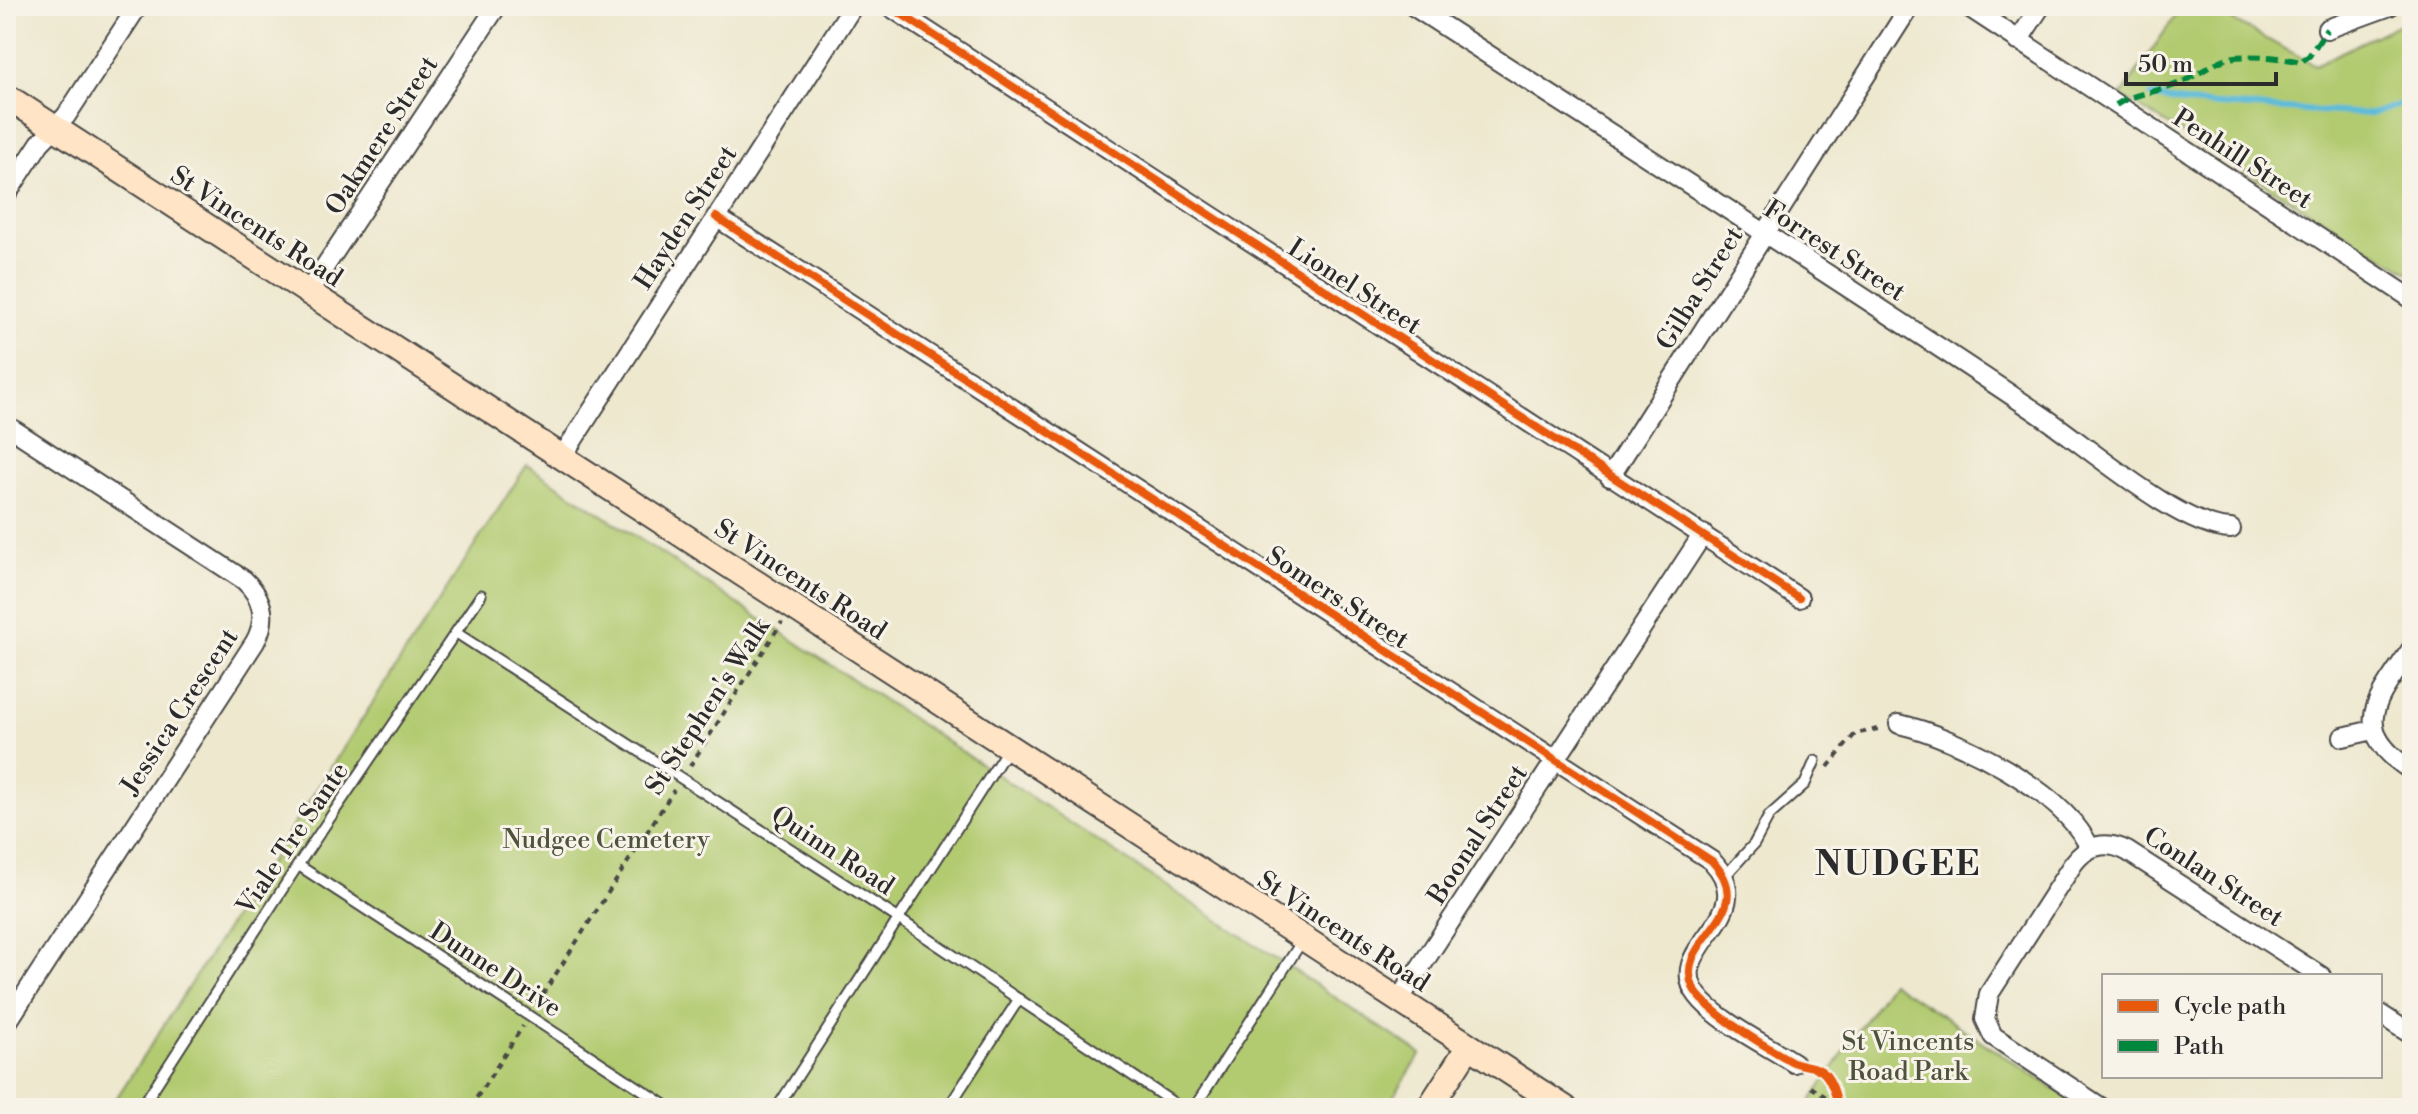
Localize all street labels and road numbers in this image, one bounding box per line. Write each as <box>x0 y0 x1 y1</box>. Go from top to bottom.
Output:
street label: Oakmere Street <box>319 50 445 221</box>
street label: Penhill Street <box>2167 102 2318 216</box>
street label: Hayden Street <box>627 139 744 296</box>
street label: St Vincents Road <box>164 159 349 294</box>
street label: Forrest Street <box>1758 193 1911 309</box>
street label: Gilba Street <box>1649 221 1750 356</box>
street label: Lionel Street <box>1282 232 1427 342</box>
street label: St Vincents Road <box>708 512 893 647</box>
street label: Somers Street <box>1260 540 1415 656</box>
street label: St Stephen's Walk <box>639 611 778 801</box>
street label: Jessica Crescent <box>114 622 245 801</box>
street label: Viale Tre Sante <box>229 756 356 922</box>
street label: Boonal Street <box>1420 759 1535 911</box>
street label: Quinn Road <box>765 799 900 903</box>
street label: Conlan Street <box>2138 820 2289 934</box>
street label: St Vincents Road <box>1251 864 1436 999</box>
street label: Dunne Drive <box>424 915 567 1024</box>

